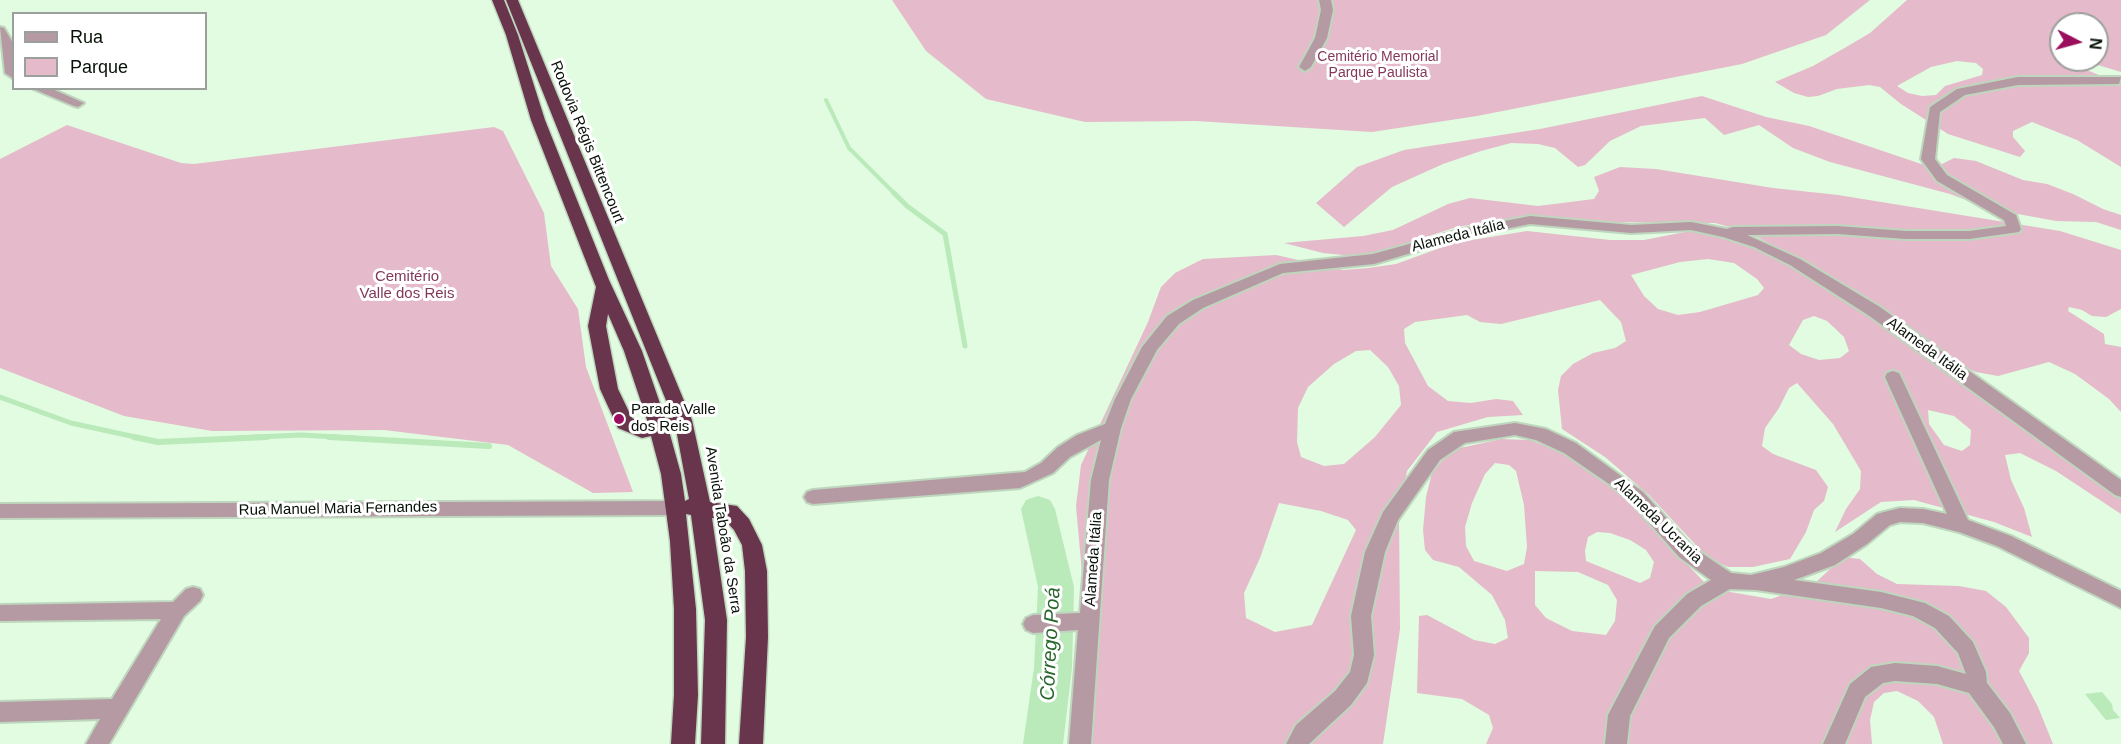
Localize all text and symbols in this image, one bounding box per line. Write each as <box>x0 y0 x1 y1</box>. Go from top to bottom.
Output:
legend <box>12 12 207 90</box>
north arrow <box>2049 12 2109 72</box>
text: Rua <box>70 27 103 47</box>
text: N <box>2086 37 2104 50</box>
park label: Cemitério Memorial Parque Paulista <box>1317 49 1439 82</box>
text: Parque <box>70 57 128 77</box>
street label: Rodovia Régis Bittencourt <box>546 58 628 226</box>
street label: Alameda Itália <box>1410 216 1506 256</box>
park label: Cemitério Valle dos Reis <box>360 268 454 303</box>
street label: Alameda Itália <box>1883 314 1971 384</box>
place label: Parada Valle dos Reis <box>631 401 716 436</box>
marker: Parada Valle dos Reis <box>612 412 626 426</box>
street label: Avenida Taboão da Serra <box>701 445 745 615</box>
street label: Alameda Ucrania <box>1610 475 1706 567</box>
street label: Rua Manuel Maria Fernandes <box>239 498 437 520</box>
street label: Alameda Itália <box>1082 511 1106 607</box>
water label: Córrego Poá <box>1036 587 1066 701</box>

